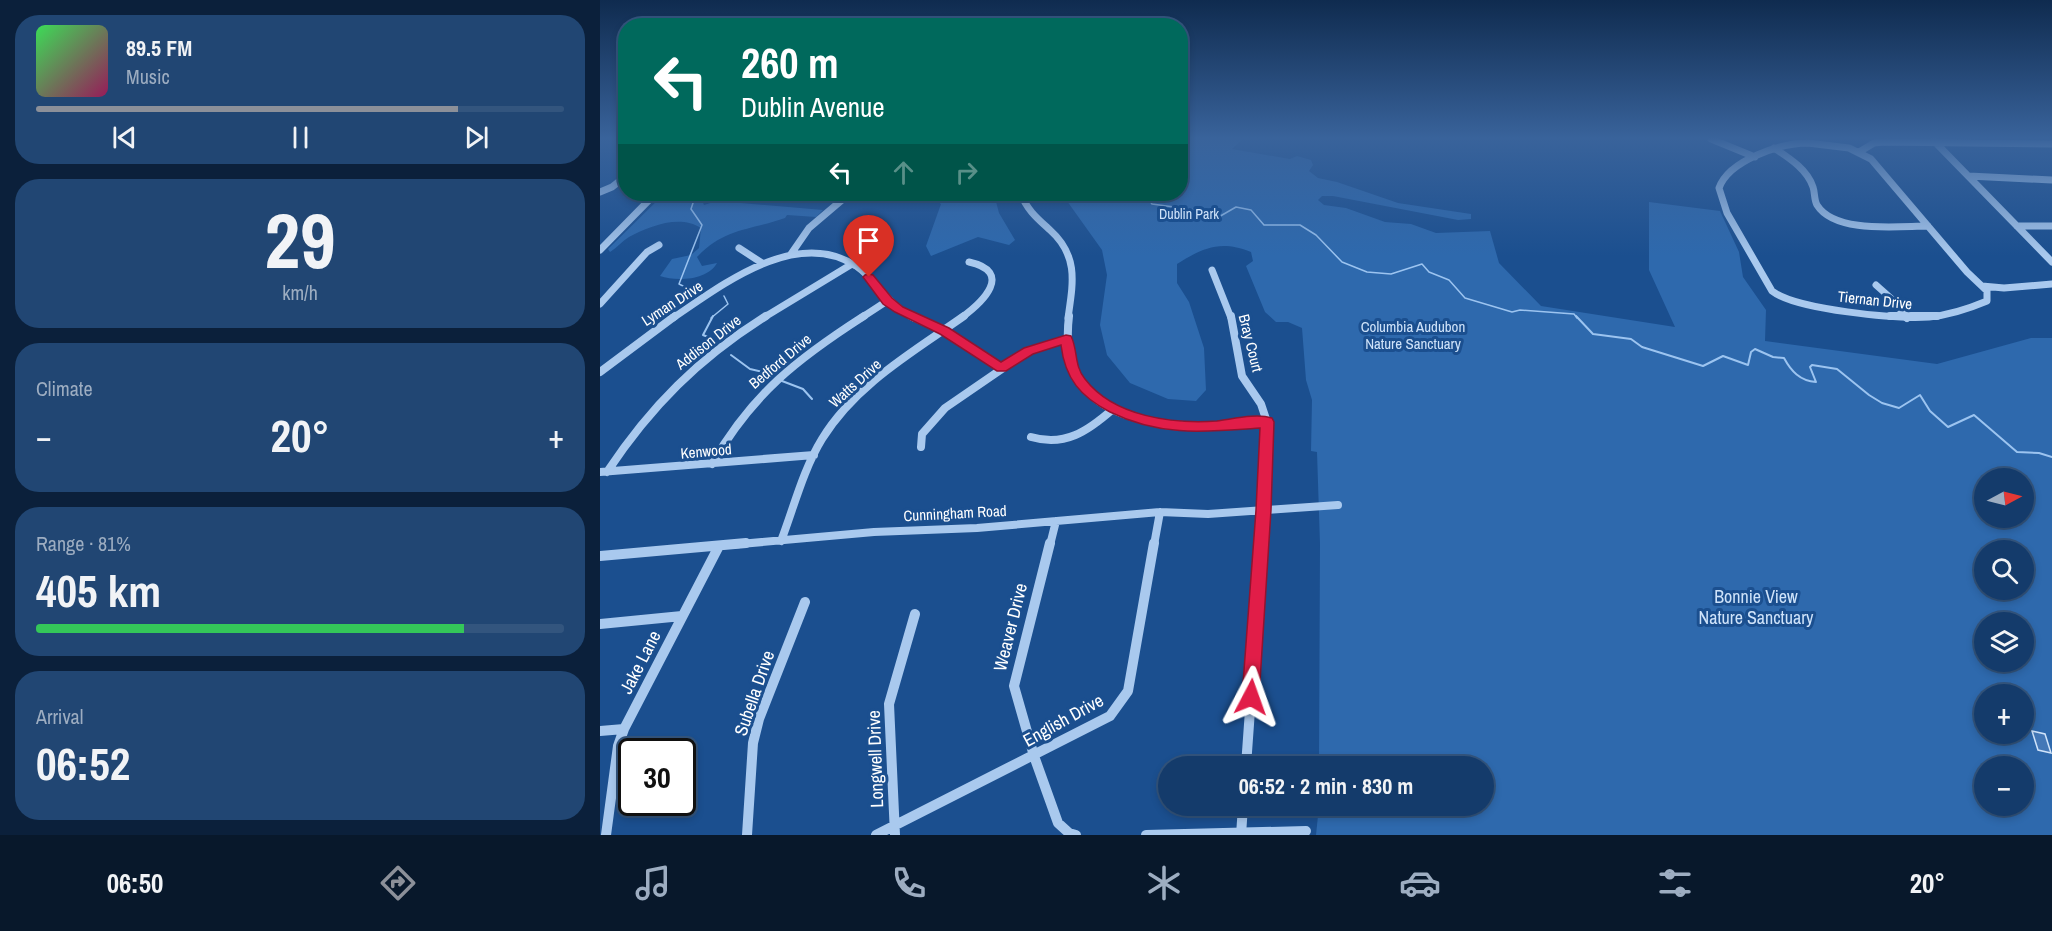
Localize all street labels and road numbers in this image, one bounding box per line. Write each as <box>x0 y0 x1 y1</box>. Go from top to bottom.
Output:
street label: Lyman Drive <box>637 275 707 331</box>
street label: Tiernan Drive <box>1837 286 1914 314</box>
street label: Addison Drive <box>670 310 745 375</box>
street label: Bray Court <box>1234 312 1268 375</box>
street label: Bedford Drive <box>744 328 816 393</box>
street label: Watts Drive <box>824 354 886 412</box>
street label: Kenwood <box>680 438 732 464</box>
street label: Cunningham Road <box>903 500 1007 526</box>
street label: Weaver Drive <box>987 580 1033 674</box>
street label: Jake Lane <box>613 626 667 698</box>
street label: Subella Drive <box>728 647 780 739</box>
street label: English Drive <box>1018 688 1108 752</box>
street label: Longwell Drive <box>861 710 889 808</box>

